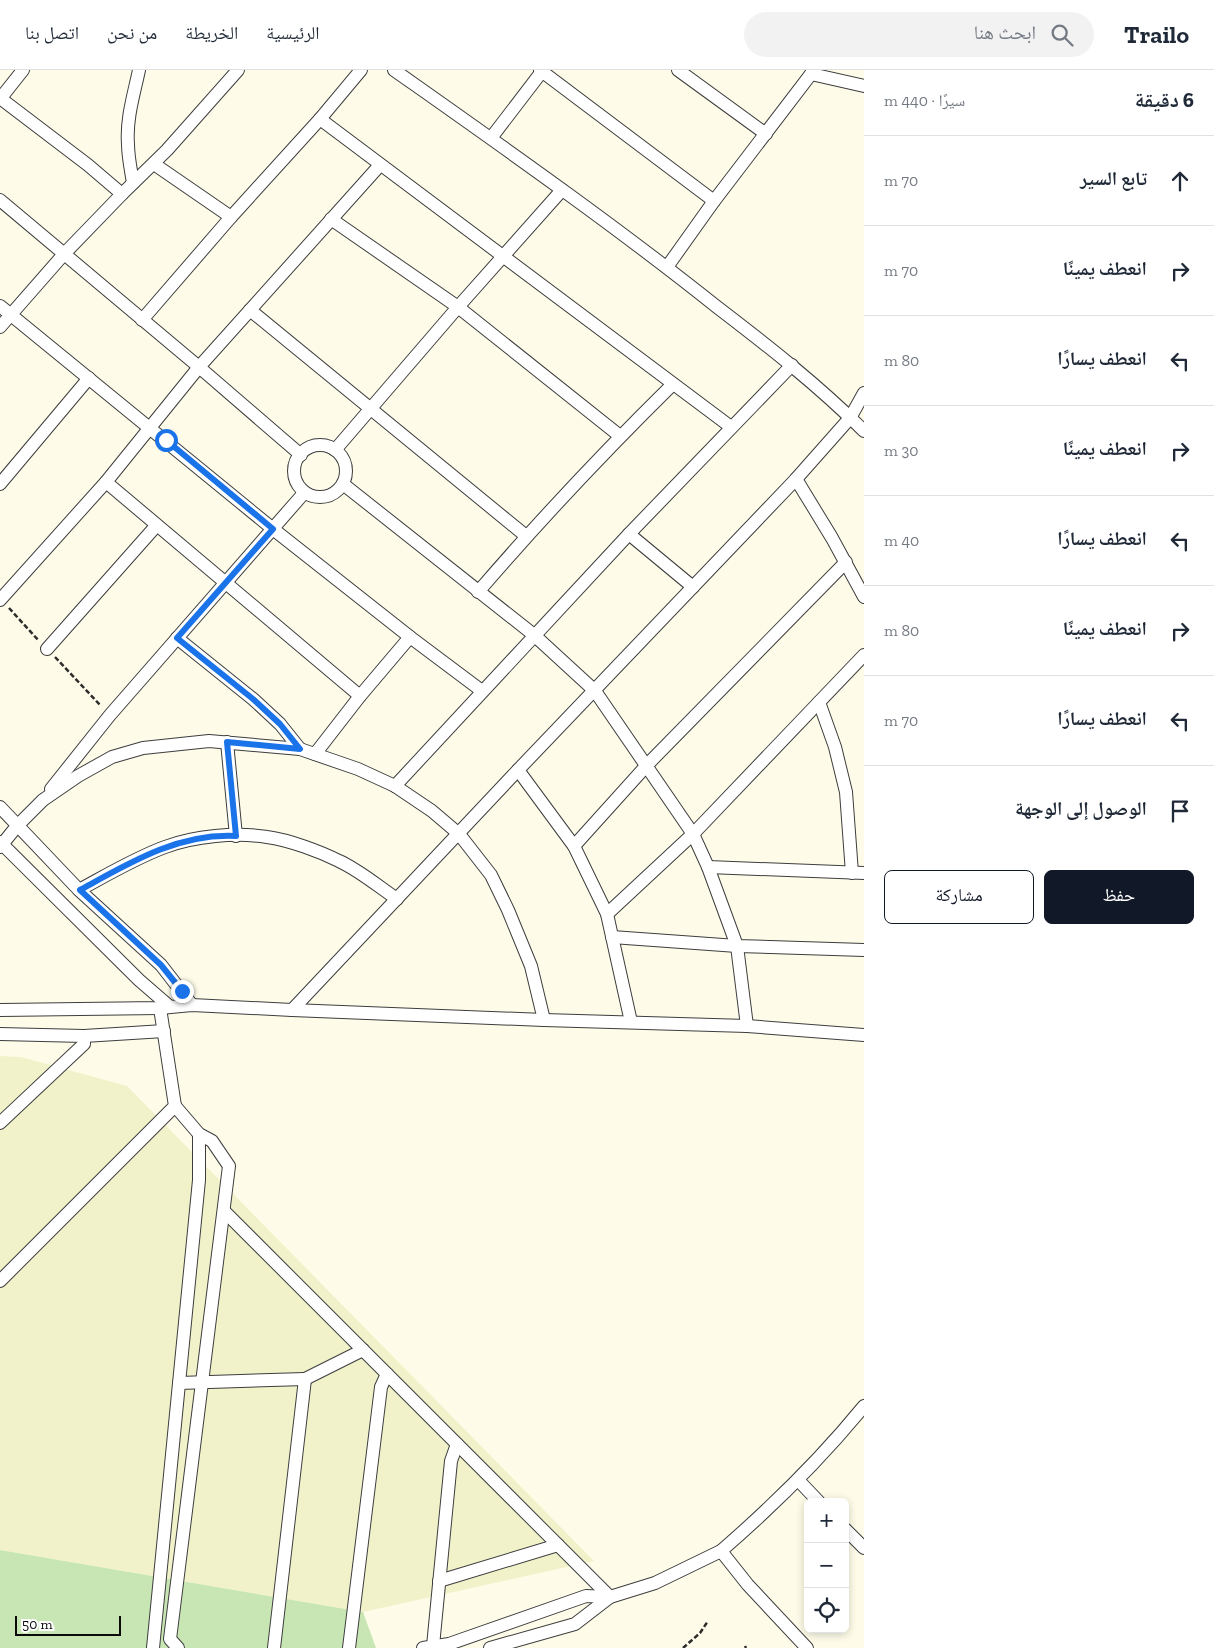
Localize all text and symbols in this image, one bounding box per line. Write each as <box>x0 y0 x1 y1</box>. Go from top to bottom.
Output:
search box <box>744 12 1094 57</box>
text: Trailo <box>1124 20 1189 49</box>
text: ابحث هنا <box>974 21 1036 44</box>
icon: search <box>1048 21 1076 49</box>
text: اتصل بنا <box>25 22 79 44</box>
text: من نحن <box>107 22 157 44</box>
text: الخريطة <box>185 22 238 44</box>
text: الرئيسية <box>266 22 320 44</box>
text: 6 دقيقة <box>1135 87 1194 112</box>
text: سيرًا · 440 m <box>884 91 965 110</box>
text: تابع السير <box>1080 167 1147 190</box>
icon: ahead <box>1166 167 1194 195</box>
text: 70 m <box>884 171 918 190</box>
text: انعطف يمينًا <box>1063 257 1147 280</box>
icon: right <box>1166 257 1194 285</box>
text: 70 m <box>884 261 918 280</box>
text: انعطف يسارًا <box>1057 347 1147 370</box>
icon: left <box>1166 347 1194 375</box>
text: 80 m <box>884 351 919 370</box>
route start <box>155 429 178 452</box>
text: انعطف يمينًا <box>1063 437 1147 460</box>
icon: right <box>1166 437 1194 465</box>
text: 30 m <box>884 441 919 460</box>
text: انعطف يسارًا <box>1057 527 1147 550</box>
icon: left <box>1166 527 1194 555</box>
text: 40 m <box>884 531 919 550</box>
text: انعطف يمينًا <box>1063 617 1147 640</box>
icon: right <box>1166 617 1194 645</box>
text: 80 m <box>884 621 919 640</box>
text: انعطف يسارًا <box>1057 707 1147 730</box>
icon: left <box>1166 707 1194 735</box>
text: 70 m <box>884 711 918 730</box>
text: الوصول إلى الوجهة <box>1015 797 1147 820</box>
icon: arrive <box>1166 797 1194 825</box>
button: مشاركة <box>884 870 1034 924</box>
button: حفظ <box>1044 870 1194 924</box>
route end <box>171 980 194 1003</box>
map controls <box>804 1498 849 1633</box>
button: + <box>804 1498 849 1543</box>
button: − <box>804 1543 849 1588</box>
button: locate <box>804 1588 849 1633</box>
scale bar <box>15 1613 121 1636</box>
text: 50 m <box>22 1616 53 1633</box>

